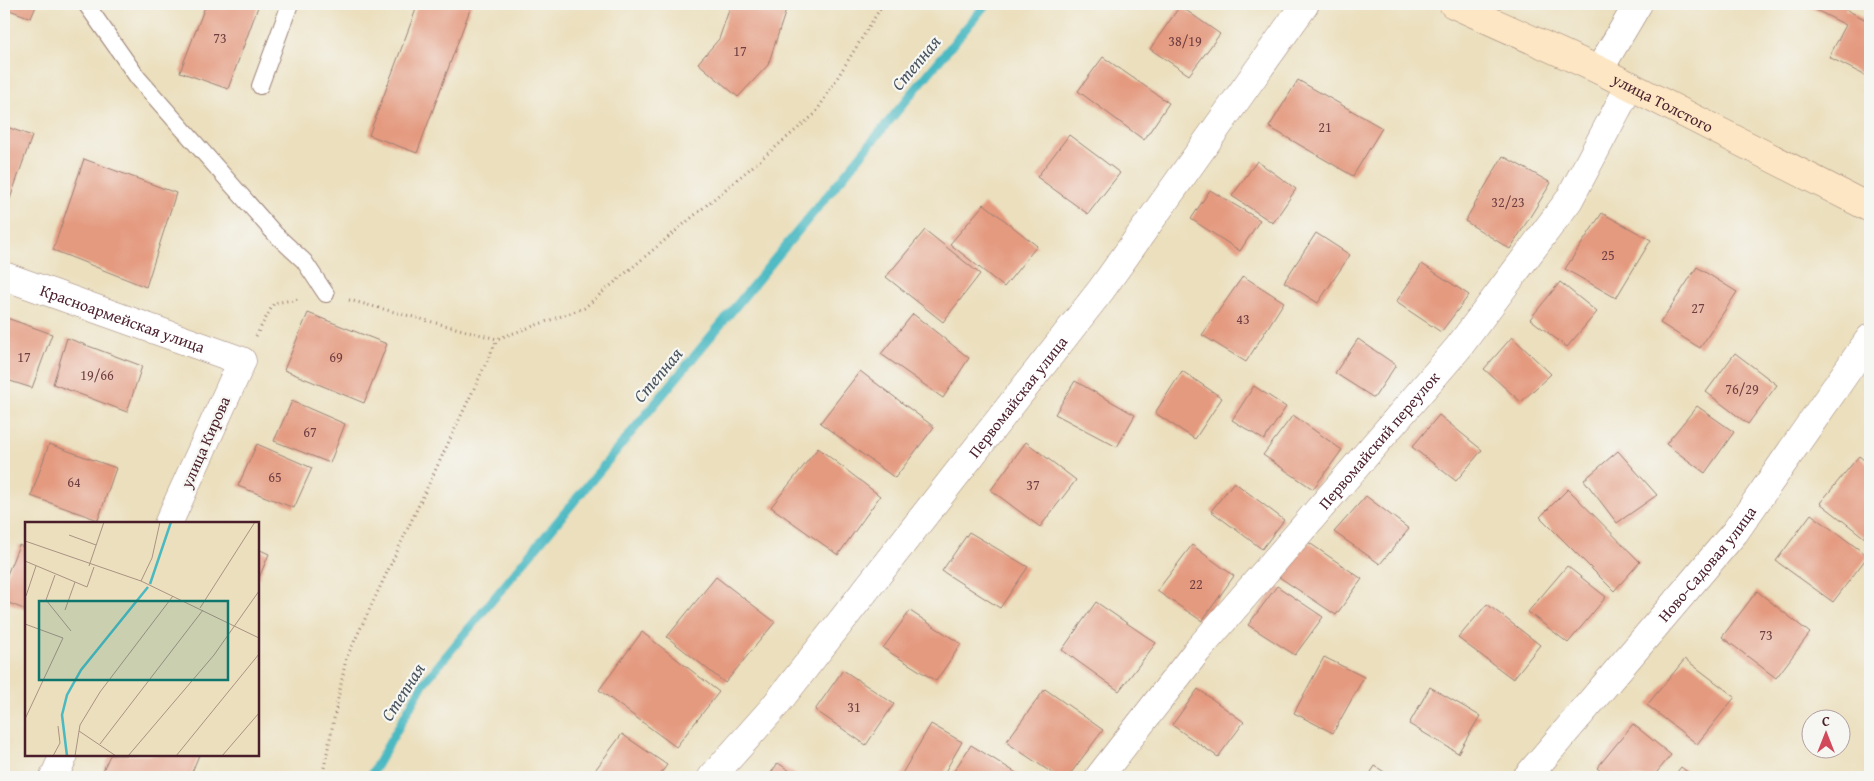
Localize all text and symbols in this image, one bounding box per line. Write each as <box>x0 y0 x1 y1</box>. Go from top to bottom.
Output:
house number: 73 <box>213 28 227 48</box>
water label: Степная <box>884 29 947 96</box>
house number: 38/19 <box>1168 31 1202 51</box>
house number: 17 <box>733 41 747 61</box>
street label: улица Толстого <box>1607 66 1718 138</box>
house number: 21 <box>1318 117 1332 137</box>
house number: 32/23 <box>1491 192 1525 212</box>
house number: 25 <box>1601 245 1615 265</box>
street label: Красноармейская улица <box>37 278 209 359</box>
house number: 27 <box>1691 298 1705 318</box>
house number: 43 <box>1236 309 1250 329</box>
street label: Первомайская улица <box>962 330 1073 463</box>
water label: Степная <box>626 341 689 408</box>
house number: 17 <box>17 347 31 367</box>
house number: 69 <box>329 347 343 367</box>
house number: 19/66 <box>80 365 114 385</box>
street label: Первомайский переулок <box>1312 365 1445 514</box>
house number: 76/29 <box>1725 379 1759 399</box>
street label: улица Кирова <box>174 392 236 493</box>
house number: 67 <box>303 422 317 442</box>
house number: 65 <box>268 467 282 487</box>
house number: 64 <box>67 472 81 492</box>
house number: 37 <box>1026 475 1040 495</box>
street label: Ново-Садовая улица <box>1652 501 1762 627</box>
inset map <box>25 522 259 756</box>
house number: 22 <box>1189 574 1203 594</box>
house number: 73 <box>1759 625 1773 645</box>
water label: Степная <box>374 657 432 726</box>
house number: 31 <box>847 697 861 717</box>
north arrow <box>1802 708 1852 758</box>
text: С <box>1822 711 1830 731</box>

